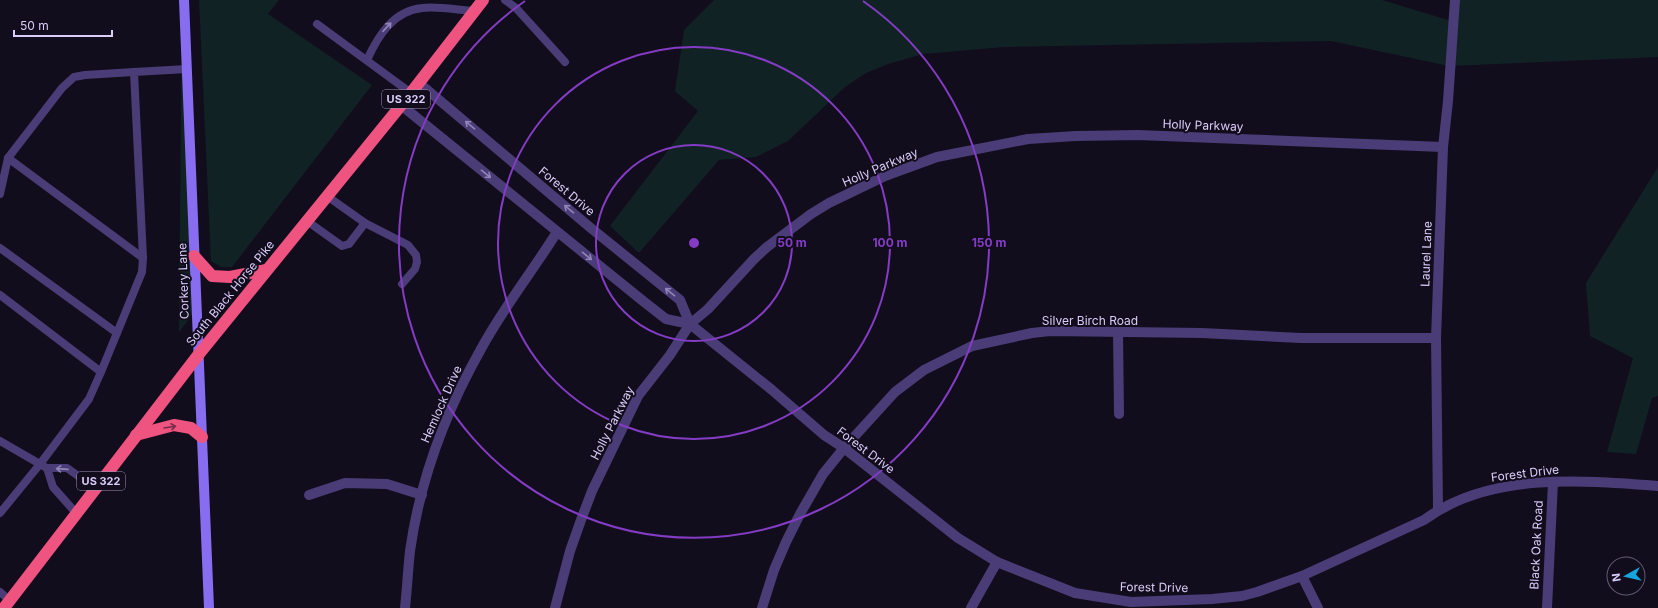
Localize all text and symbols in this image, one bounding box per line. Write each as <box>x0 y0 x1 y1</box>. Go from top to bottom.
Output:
scale bar <box>14 12 112 38</box>
text: 50 m <box>20 18 49 33</box>
one-way arrow <box>383 22 392 32</box>
road number: US 322 <box>382 90 430 108</box>
street label: Holly Parkway <box>1162 116 1244 134</box>
one-way arrow <box>464 121 475 130</box>
street label: Holly Parkway <box>840 144 920 190</box>
street label: Forest Drive <box>536 163 598 219</box>
one-way arrow <box>480 170 491 178</box>
one-way arrow <box>564 205 574 214</box>
street label: Laurel Lane <box>1417 221 1435 287</box>
text: 50 m <box>777 235 807 250</box>
text: 100 m <box>872 235 908 250</box>
text: 150 m <box>972 235 1006 250</box>
centre of rings <box>687 236 701 250</box>
street label: South Black Horse Pike <box>183 237 277 349</box>
street label: Corkery Lane <box>174 243 192 319</box>
one-way arrow <box>581 252 592 260</box>
one-way arrow <box>664 287 675 296</box>
street label: Silver Birch Road <box>1042 313 1138 328</box>
street label: Hemlock Drive <box>417 363 465 445</box>
street label: Holly Parkway <box>587 383 637 462</box>
one-way arrow <box>163 423 176 431</box>
street label: Forest Drive <box>834 423 898 477</box>
street label: Forest Drive <box>1490 461 1560 485</box>
one-way arrow <box>56 465 69 472</box>
road number: US 322 <box>77 472 125 490</box>
street label: Black Oak Road <box>1526 500 1546 590</box>
north arrow <box>1606 556 1646 596</box>
text: N <box>1609 572 1624 583</box>
street label: Forest Drive <box>1120 579 1188 595</box>

